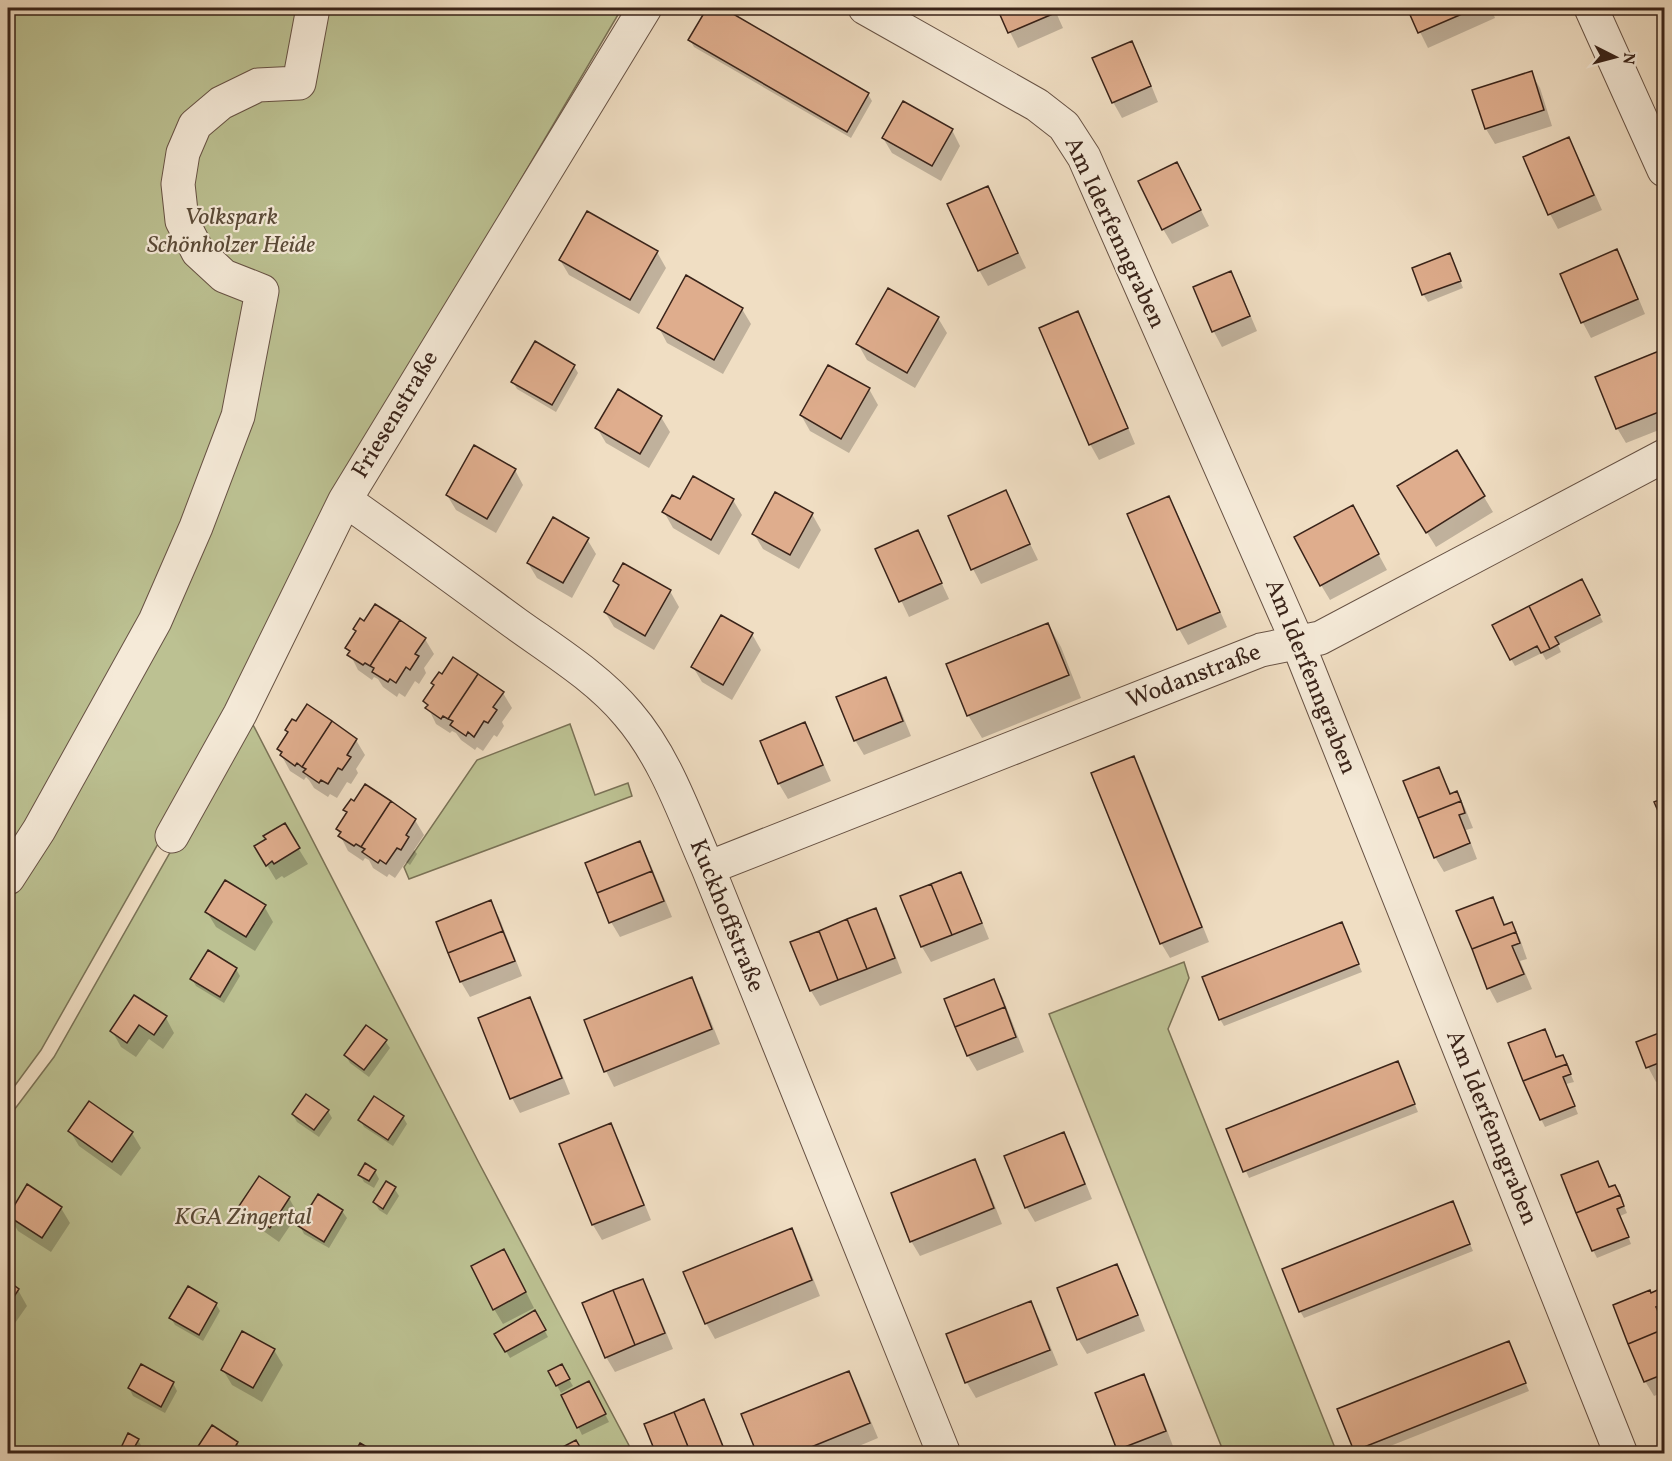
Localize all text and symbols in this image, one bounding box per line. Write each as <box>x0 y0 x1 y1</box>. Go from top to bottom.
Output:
north arrow <box>1585 27 1645 87</box>
text: N <box>1616 51 1639 66</box>
street label: Am Iderfenngraben <box>1055 132 1173 334</box>
park label: Volkspark Schönholzer Heide <box>147 201 315 263</box>
street label: Friesenstraße <box>344 345 448 485</box>
street label: Am Iderfenngraben <box>1255 574 1365 780</box>
street label: Wodanstraße <box>1122 636 1266 718</box>
street label: Kuckhoffstraße <box>680 834 772 998</box>
street label: Am Iderfenngraben <box>1436 1025 1546 1231</box>
park label: KGA Zingertal <box>174 1201 312 1235</box>

